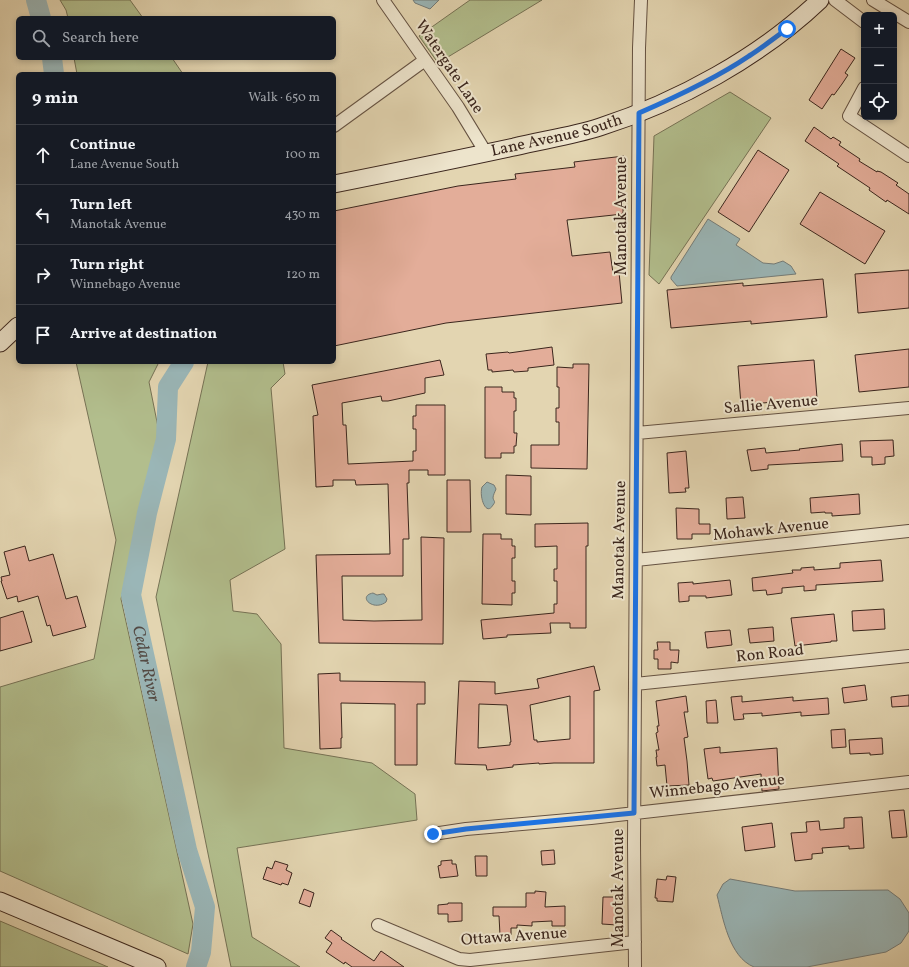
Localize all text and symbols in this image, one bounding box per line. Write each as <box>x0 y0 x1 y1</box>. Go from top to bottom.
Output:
map controls <box>861 12 897 120</box>
button: + <box>861 12 897 48</box>
search box <box>16 16 336 60</box>
street label: Watergate Lane <box>410 16 488 118</box>
route start <box>778 20 796 38</box>
icon: search <box>30 27 52 49</box>
text: Search here <box>62 28 139 49</box>
button: − <box>861 48 897 84</box>
button: locate <box>861 84 897 120</box>
text: 9 min <box>32 87 78 110</box>
text: Walk · 650 m <box>248 89 320 107</box>
street label: Lane Avenue South <box>489 109 625 163</box>
text: Continue <box>70 135 135 156</box>
icon: ahead <box>32 144 54 166</box>
text: 100 m <box>285 146 320 164</box>
text: Lane Avenue South <box>70 156 179 174</box>
street label: Manotak Avenue <box>611 157 633 275</box>
text: Turn left <box>70 195 132 216</box>
icon: left <box>32 204 54 226</box>
text: 430 m <box>284 206 320 224</box>
text: Manotak Avenue <box>70 216 167 234</box>
text: Turn right <box>70 255 144 276</box>
icon: right <box>32 264 54 286</box>
text: 120 m <box>286 266 320 284</box>
text: Winnebago Avenue <box>70 276 181 294</box>
icon: arrive <box>32 324 54 346</box>
text: Arrive at destination <box>70 324 217 345</box>
street label: Sallie Avenue <box>723 390 819 420</box>
street label: Manotak Avenue <box>608 480 632 600</box>
street label: Mohawk Avenue <box>712 513 830 547</box>
water label: Cedar River <box>126 623 166 705</box>
street label: Ron Road <box>735 640 805 668</box>
street label: Winnebago Avenue <box>648 769 786 805</box>
route end <box>424 825 442 843</box>
street label: Manotak Avenue <box>608 829 630 947</box>
street label: Ottawa Avenue <box>460 922 568 952</box>

